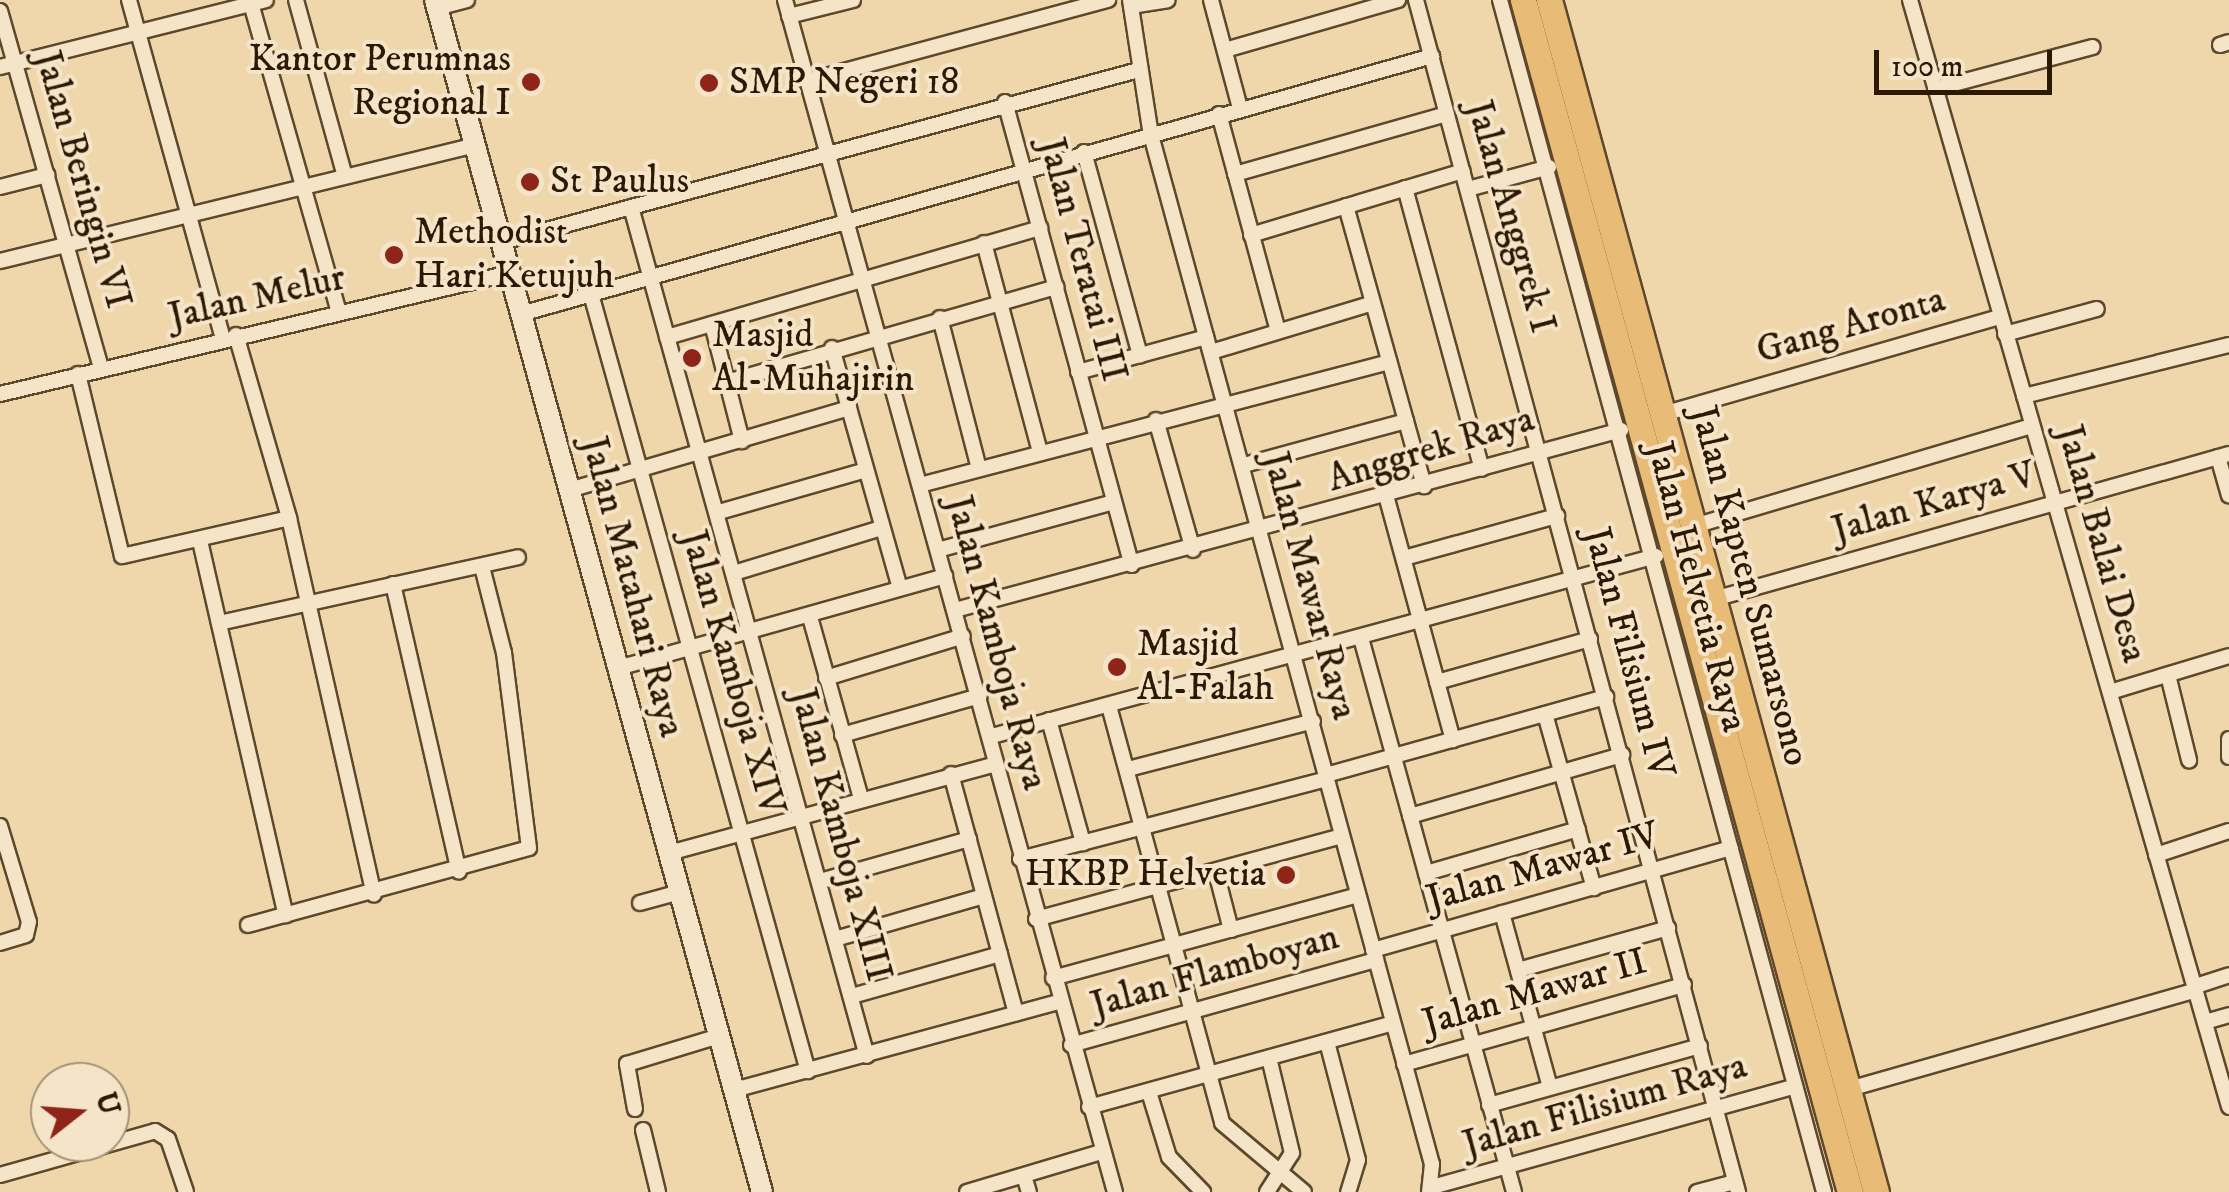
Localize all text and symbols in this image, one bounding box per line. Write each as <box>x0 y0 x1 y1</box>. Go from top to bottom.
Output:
scale bar <box>1879 30 2056 92</box>
place label: Kantor Perumnas Regional I <box>249 37 511 126</box>
street label: Jalan Beringin VI <box>23 46 141 314</box>
text: 100 m <box>1891 49 1963 86</box>
place label: SMP Negeri 18 <box>729 60 959 106</box>
marker: Kantor Perumnas Regional I <box>520 71 542 93</box>
marker: SMP Negeri 18 <box>698 72 720 94</box>
street label: Jalan Anggrek I <box>1455 96 1565 338</box>
street label: Jalan Teratai III <box>1028 133 1136 387</box>
place label: St Paulus <box>550 159 689 205</box>
marker: St Paulus <box>519 171 541 193</box>
place label: Methodist Hari Ketujuh <box>414 210 614 300</box>
marker: Methodist Hari Ketujuh <box>383 244 405 266</box>
street label: Jalan Melur <box>164 256 350 340</box>
street label: Gang Aronta <box>1751 277 1951 375</box>
place label: Masjid Al-Muhajirin <box>712 313 914 402</box>
marker: Masjid Al-Muhajirin <box>681 347 703 369</box>
street label: Anggrek Raya <box>1322 397 1540 503</box>
street label: Jalan Kapten Sumarsono <box>1679 401 1819 771</box>
street label: Jalan Balai Desa <box>2045 420 2157 668</box>
street label: Jalan Matahari Raya <box>570 432 694 742</box>
street label: Jalan Helvetia Raya <box>1635 437 1757 737</box>
street label: Jalan Mawar Raya <box>1251 447 1367 725</box>
street label: Jalan Karya V <box>1827 452 2041 554</box>
street label: Jalan Kamboja Raya <box>935 491 1057 795</box>
street label: Jalan Filisium IV <box>1573 523 1683 783</box>
street label: Jalan Kamboja XIV <box>670 525 794 821</box>
place label: Masjid Al-Falah <box>1137 622 1274 712</box>
marker: Masjid Al-Falah <box>1106 656 1128 678</box>
street label: Jalan Kamboja XIII <box>779 683 901 987</box>
street label: Jalan Mawar IV <box>1422 813 1664 923</box>
place label: HKBP Helvetia <box>1025 852 1266 898</box>
marker: HKBP Helvetia <box>1275 864 1297 886</box>
street label: Jalan Flamboyan <box>1086 915 1344 1029</box>
street label: Jalan Mawar II <box>1418 939 1652 1047</box>
street label: Jalan Filisium Raya <box>1458 1044 1752 1168</box>
north arrow <box>30 1062 130 1162</box>
text: U <box>87 1088 127 1119</box>

